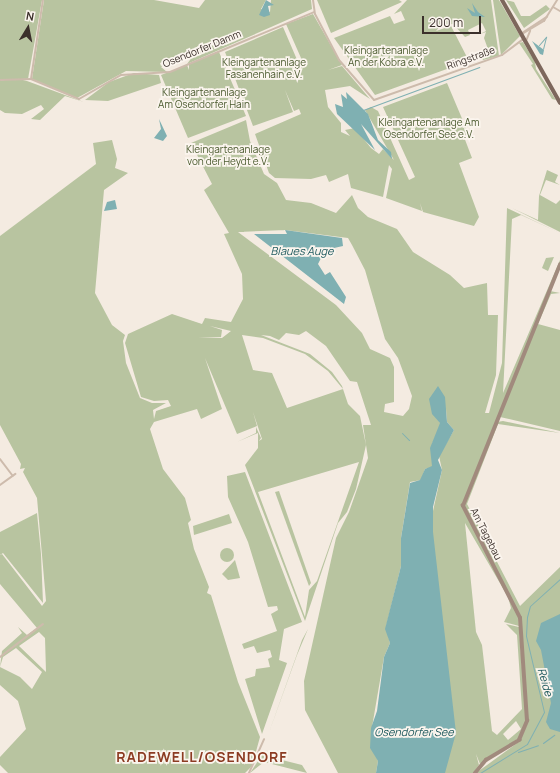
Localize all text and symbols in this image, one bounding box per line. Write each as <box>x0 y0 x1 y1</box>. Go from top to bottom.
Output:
north arrow <box>8 8 48 48</box>
text: N <box>25 8 35 24</box>
scale bar <box>424 8 483 34</box>
text: 200 m <box>429 14 463 31</box>
street label: Osendorfer Damm <box>161 28 243 70</box>
park label: Kleingartenanlage An der Kobra e.V. <box>344 44 428 68</box>
street label: Ringstraße <box>445 44 497 72</box>
park label: Kleingartenanlage Fasanenhain e.V. <box>222 56 306 80</box>
park label: Kleingartenanlage Am Osendorfer Hain <box>158 86 250 110</box>
park label: Kleingartenanlage Am Osendorfer See e.V. <box>379 116 479 140</box>
park label: Kleingartenanlage von der Heydt e.V. <box>186 143 270 166</box>
water label: Blaues Auge <box>271 244 333 258</box>
street label: Am Tagebau <box>468 506 504 562</box>
water label: Reide <box>535 666 555 698</box>
water label: Osendorfer See <box>374 725 454 739</box>
district label: RADEWELL/OSENDORF <box>116 749 288 765</box>

